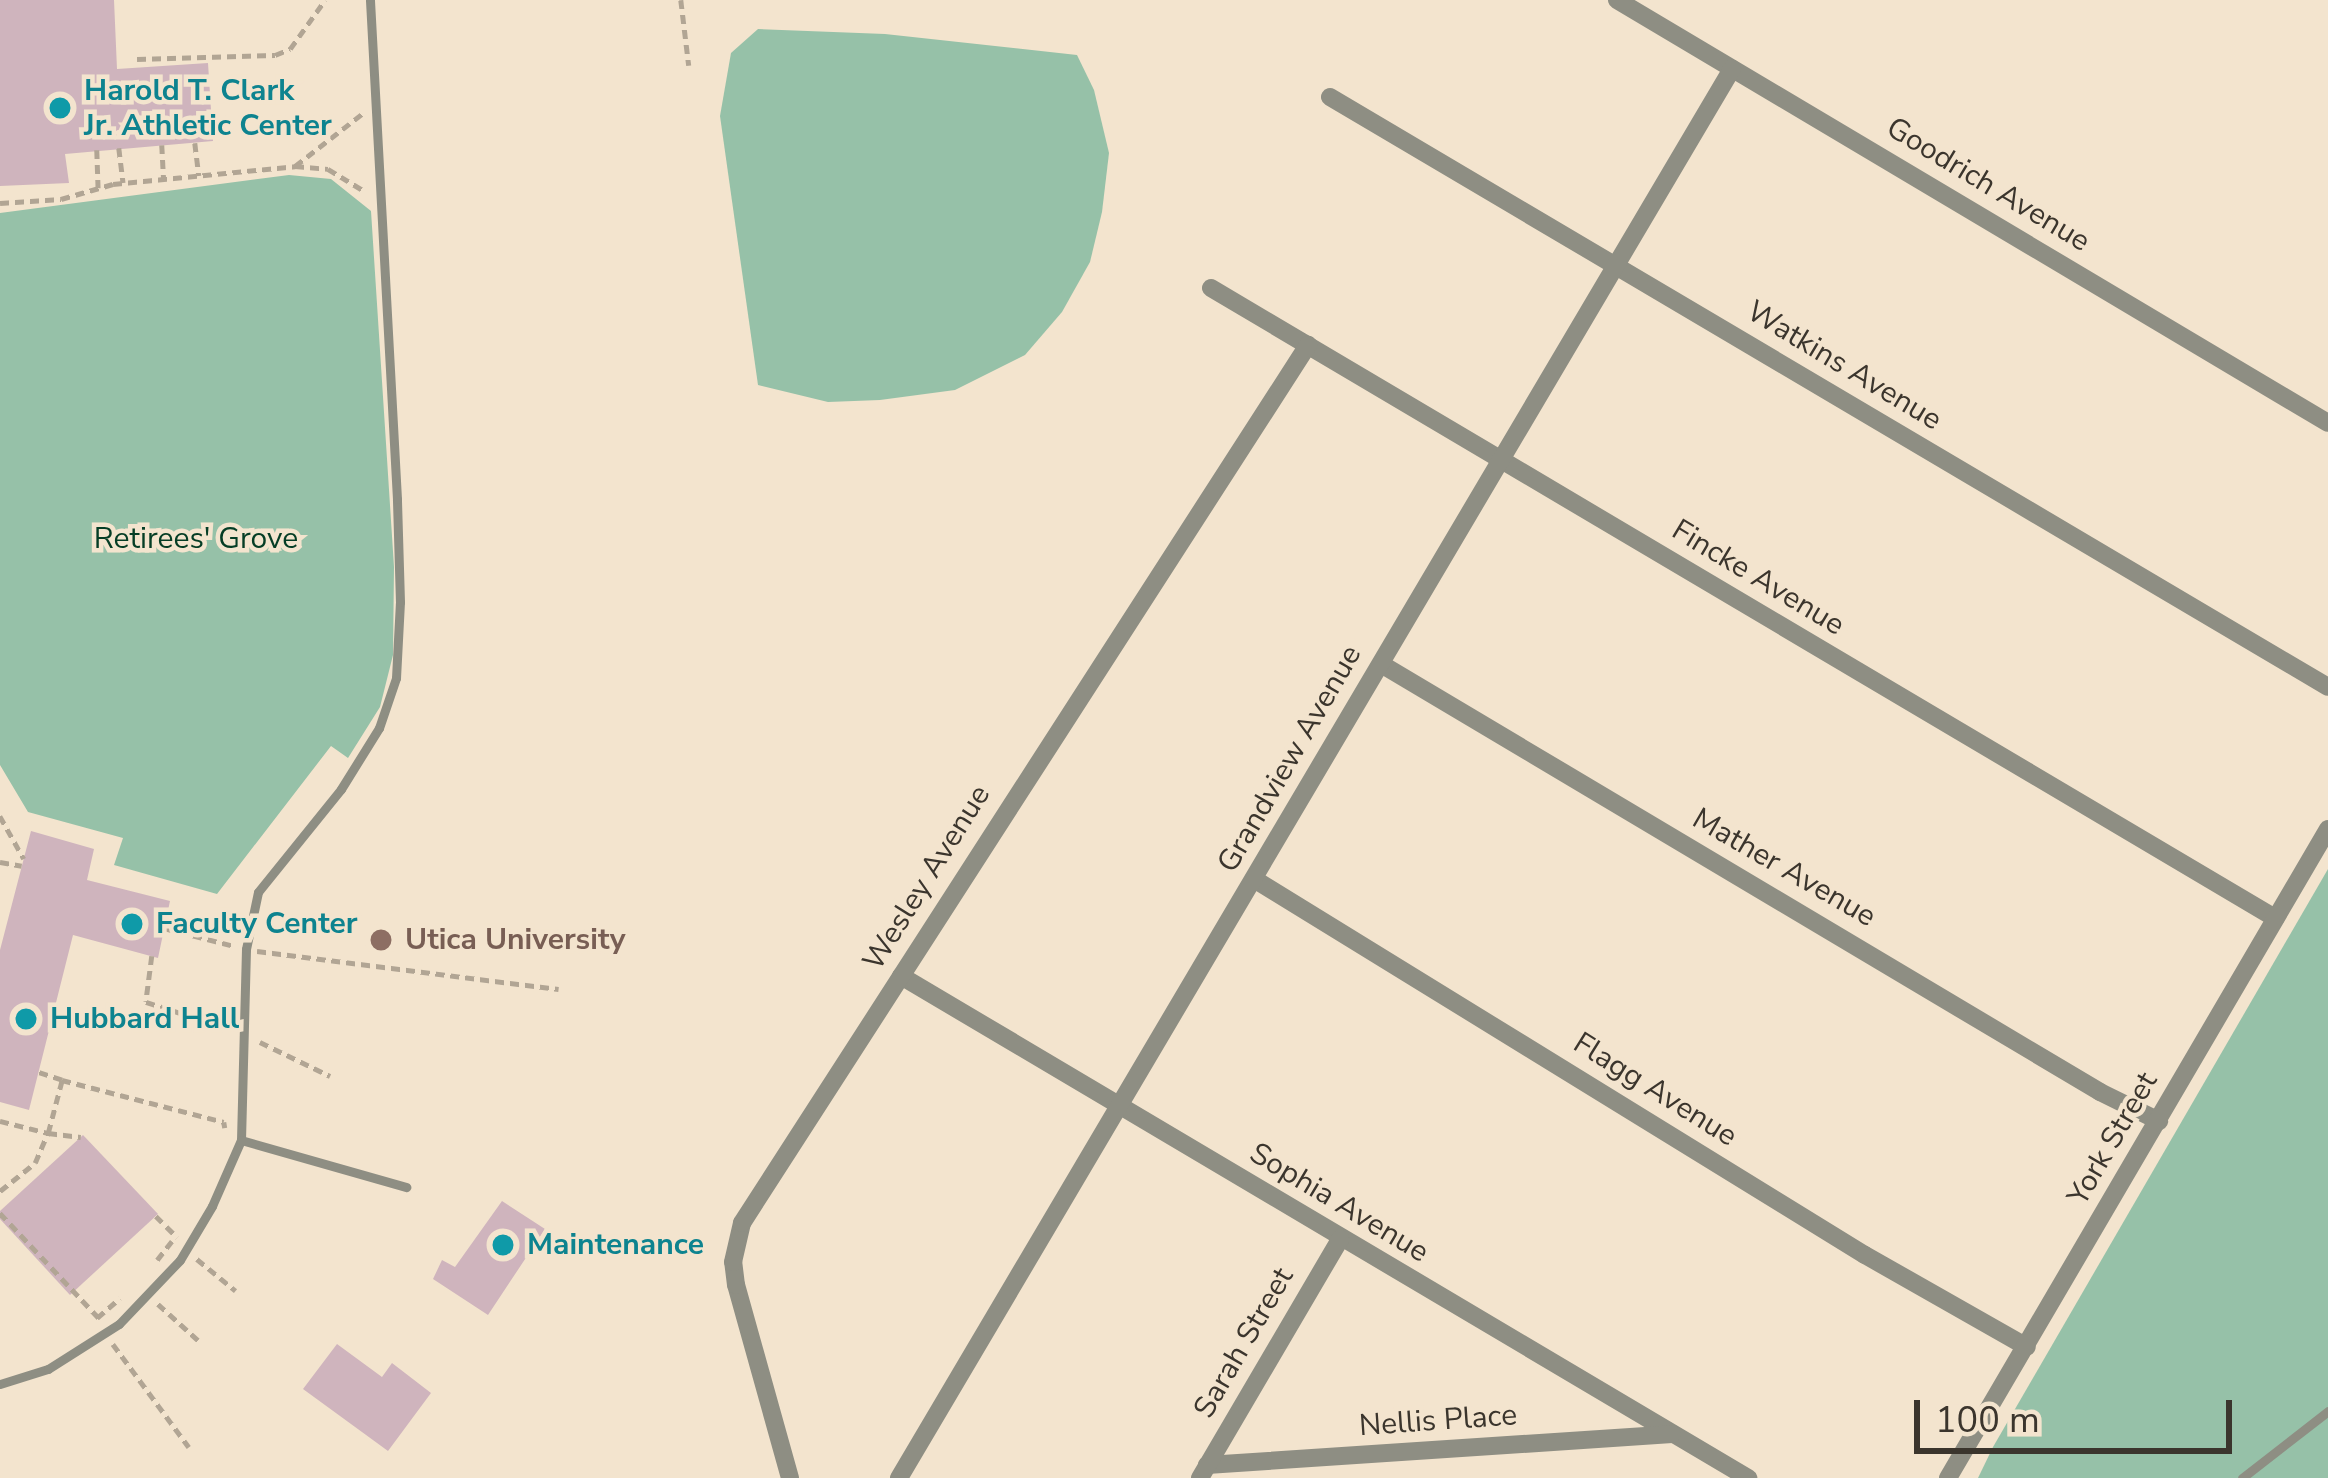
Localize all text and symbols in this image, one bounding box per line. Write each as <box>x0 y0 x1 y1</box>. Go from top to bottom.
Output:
place label: Harold T. Clark Jr. Athletic Center <box>84 73 332 144</box>
marker: Harold T. Clark Jr. Athletic Center <box>47 95 73 121</box>
street label: Goodrich Avenue <box>1880 110 2096 260</box>
street label: Watkins Avenue <box>1740 294 1948 438</box>
street label: Fincke Avenue <box>1665 512 1851 644</box>
park label: Retirees' Grove <box>94 521 298 557</box>
street label: Grandview Avenue <box>1210 639 1370 879</box>
street label: Wesley Avenue <box>856 779 998 977</box>
street label: Mather Avenue <box>1686 801 1882 935</box>
place label: Faculty Center <box>156 906 358 942</box>
marker: Faculty Center <box>119 911 145 937</box>
place label: Utica University <box>405 922 625 958</box>
marker: Utica University <box>368 927 394 953</box>
place label: Hubbard Hall <box>50 1001 239 1037</box>
marker: Hubbard Hall <box>13 1006 39 1032</box>
street label: Flagg Avenue <box>1567 1025 1743 1155</box>
street label: York Street <box>2061 1066 2165 1212</box>
street label: Sophia Avenue <box>1243 1135 1435 1271</box>
place label: Maintenance <box>527 1227 704 1263</box>
marker: Maintenance <box>490 1232 516 1258</box>
street label: Sarah Street <box>1187 1261 1301 1425</box>
scale bar <box>1920 1376 2238 1450</box>
text: 100 m <box>1935 1396 2040 1445</box>
street label: Nellis Place <box>1358 1398 1518 1444</box>

